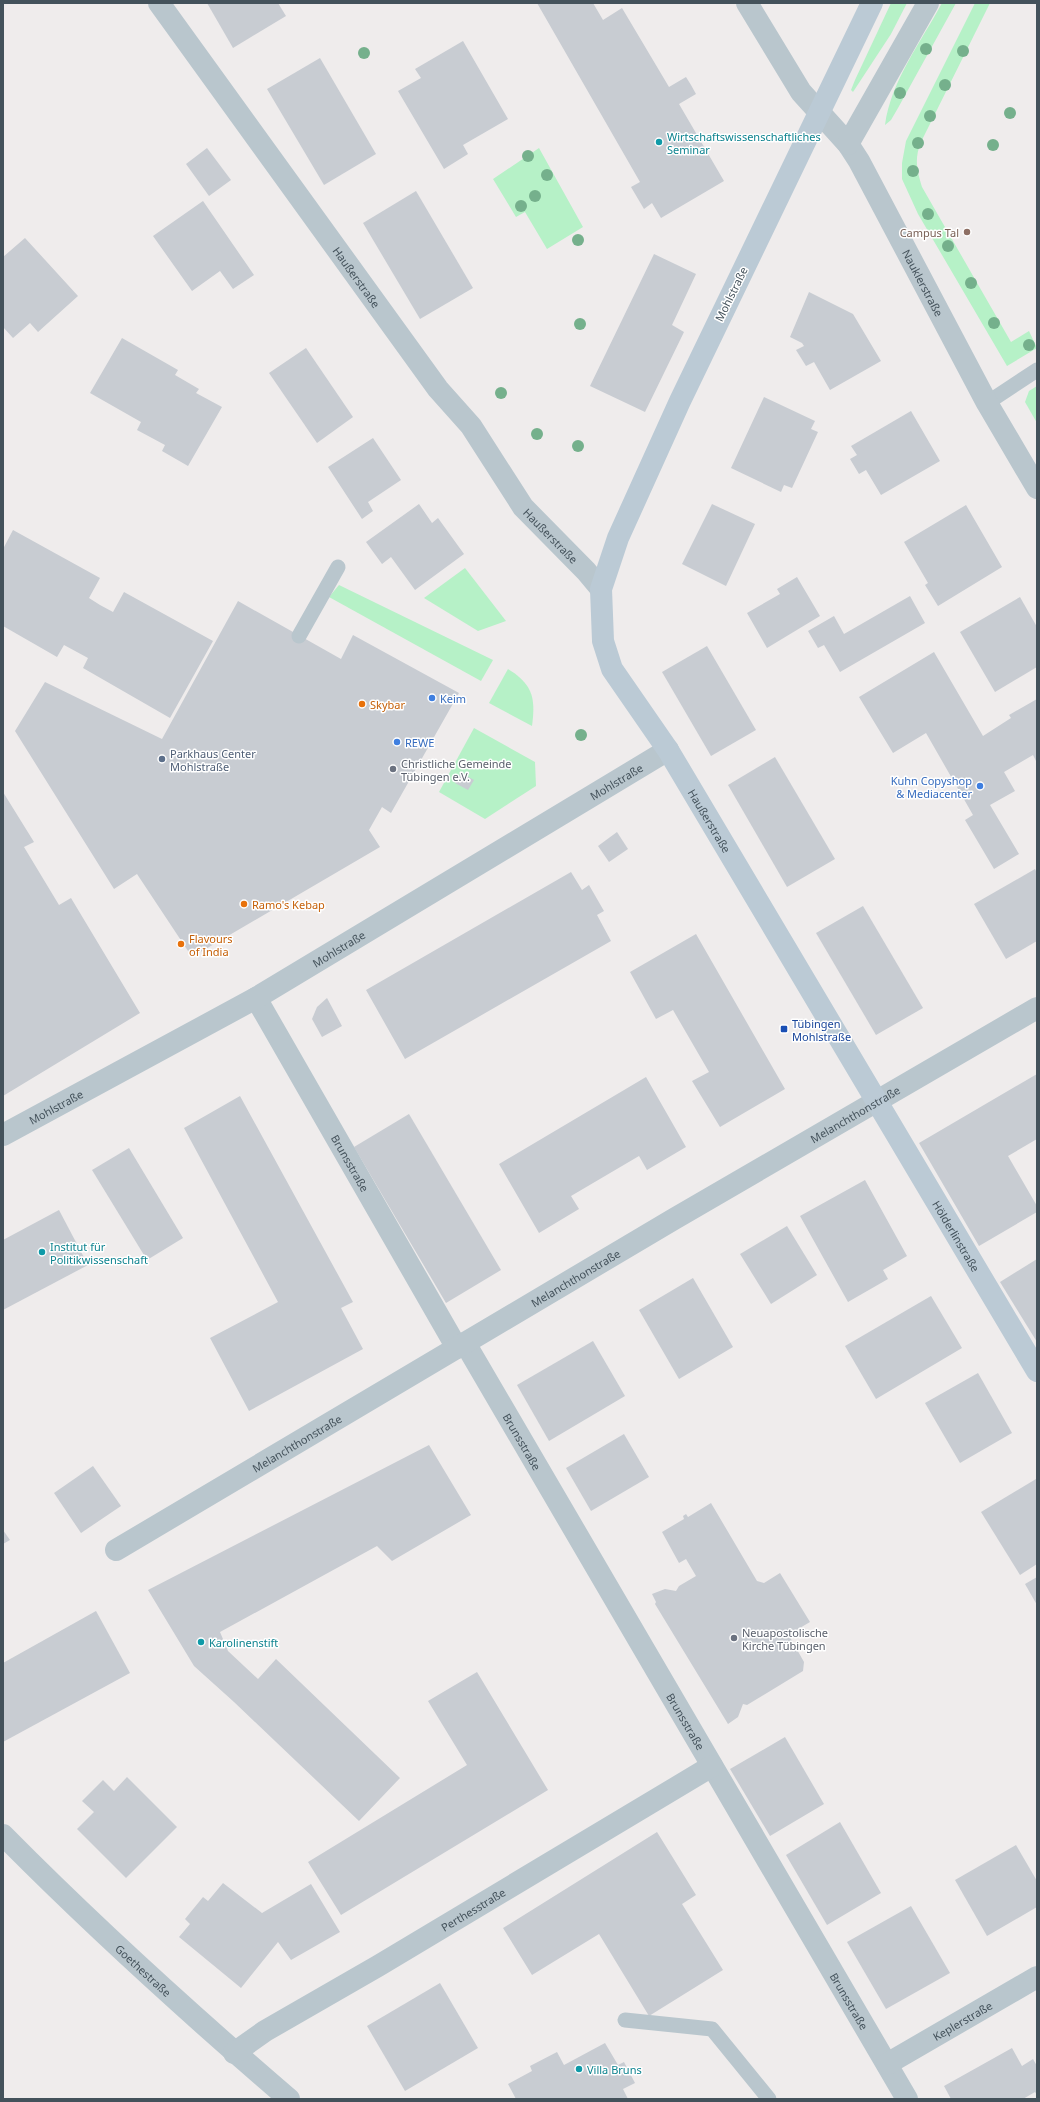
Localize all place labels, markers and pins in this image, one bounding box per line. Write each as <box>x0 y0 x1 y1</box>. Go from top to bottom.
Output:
place label: Wirtschaftswissenschaftliches Seminar <box>667 129 821 157</box>
marker: Wirtschaftswissenschaftliches Seminar <box>654 137 664 147</box>
place label: Campus Tal <box>900 225 959 240</box>
marker: Campus Tal <box>962 227 972 237</box>
place label: Keim <box>440 691 466 706</box>
marker: Keim <box>427 693 437 703</box>
place label: Skybar <box>370 697 405 712</box>
marker: Skybar <box>357 699 367 709</box>
place label: REWE <box>405 735 434 750</box>
marker: REWE <box>392 737 402 747</box>
place label: Parkhaus Center Mohlstraße <box>170 746 256 774</box>
marker: Parkhaus Center Mohlstraße <box>157 754 167 764</box>
place label: Christliche Gemeinde Tübingen e.V. <box>401 756 512 784</box>
marker: Christliche Gemeinde Tübingen e.V. <box>388 764 398 774</box>
place label: Kuhn Copyshop & Mediacenter <box>891 773 972 801</box>
marker: Kuhn Copyshop & Mediacenter <box>975 781 985 791</box>
place label: Ramo's Kebap <box>252 897 325 912</box>
marker: Ramo's Kebap <box>239 899 249 909</box>
place label: Flavours of India <box>189 931 233 959</box>
marker: Flavours of India <box>176 939 186 949</box>
place label: Tübingen Mohlstraße <box>792 1016 851 1044</box>
marker: Tübingen Mohlstraße <box>779 1024 789 1034</box>
place label: Institut für Politikwissenschaft <box>50 1239 148 1267</box>
marker: Institut für Politikwissenschaft <box>37 1247 47 1257</box>
place label: Neuapostolische Kirche Tübingen <box>742 1625 828 1653</box>
marker: Neuapostolische Kirche Tübingen <box>729 1633 739 1643</box>
place label: Karolinenstift <box>209 1635 278 1650</box>
marker: Karolinenstift <box>196 1637 206 1647</box>
place label: Villa Bruns <box>587 2062 642 2077</box>
marker: Villa Bruns <box>574 2064 584 2074</box>

